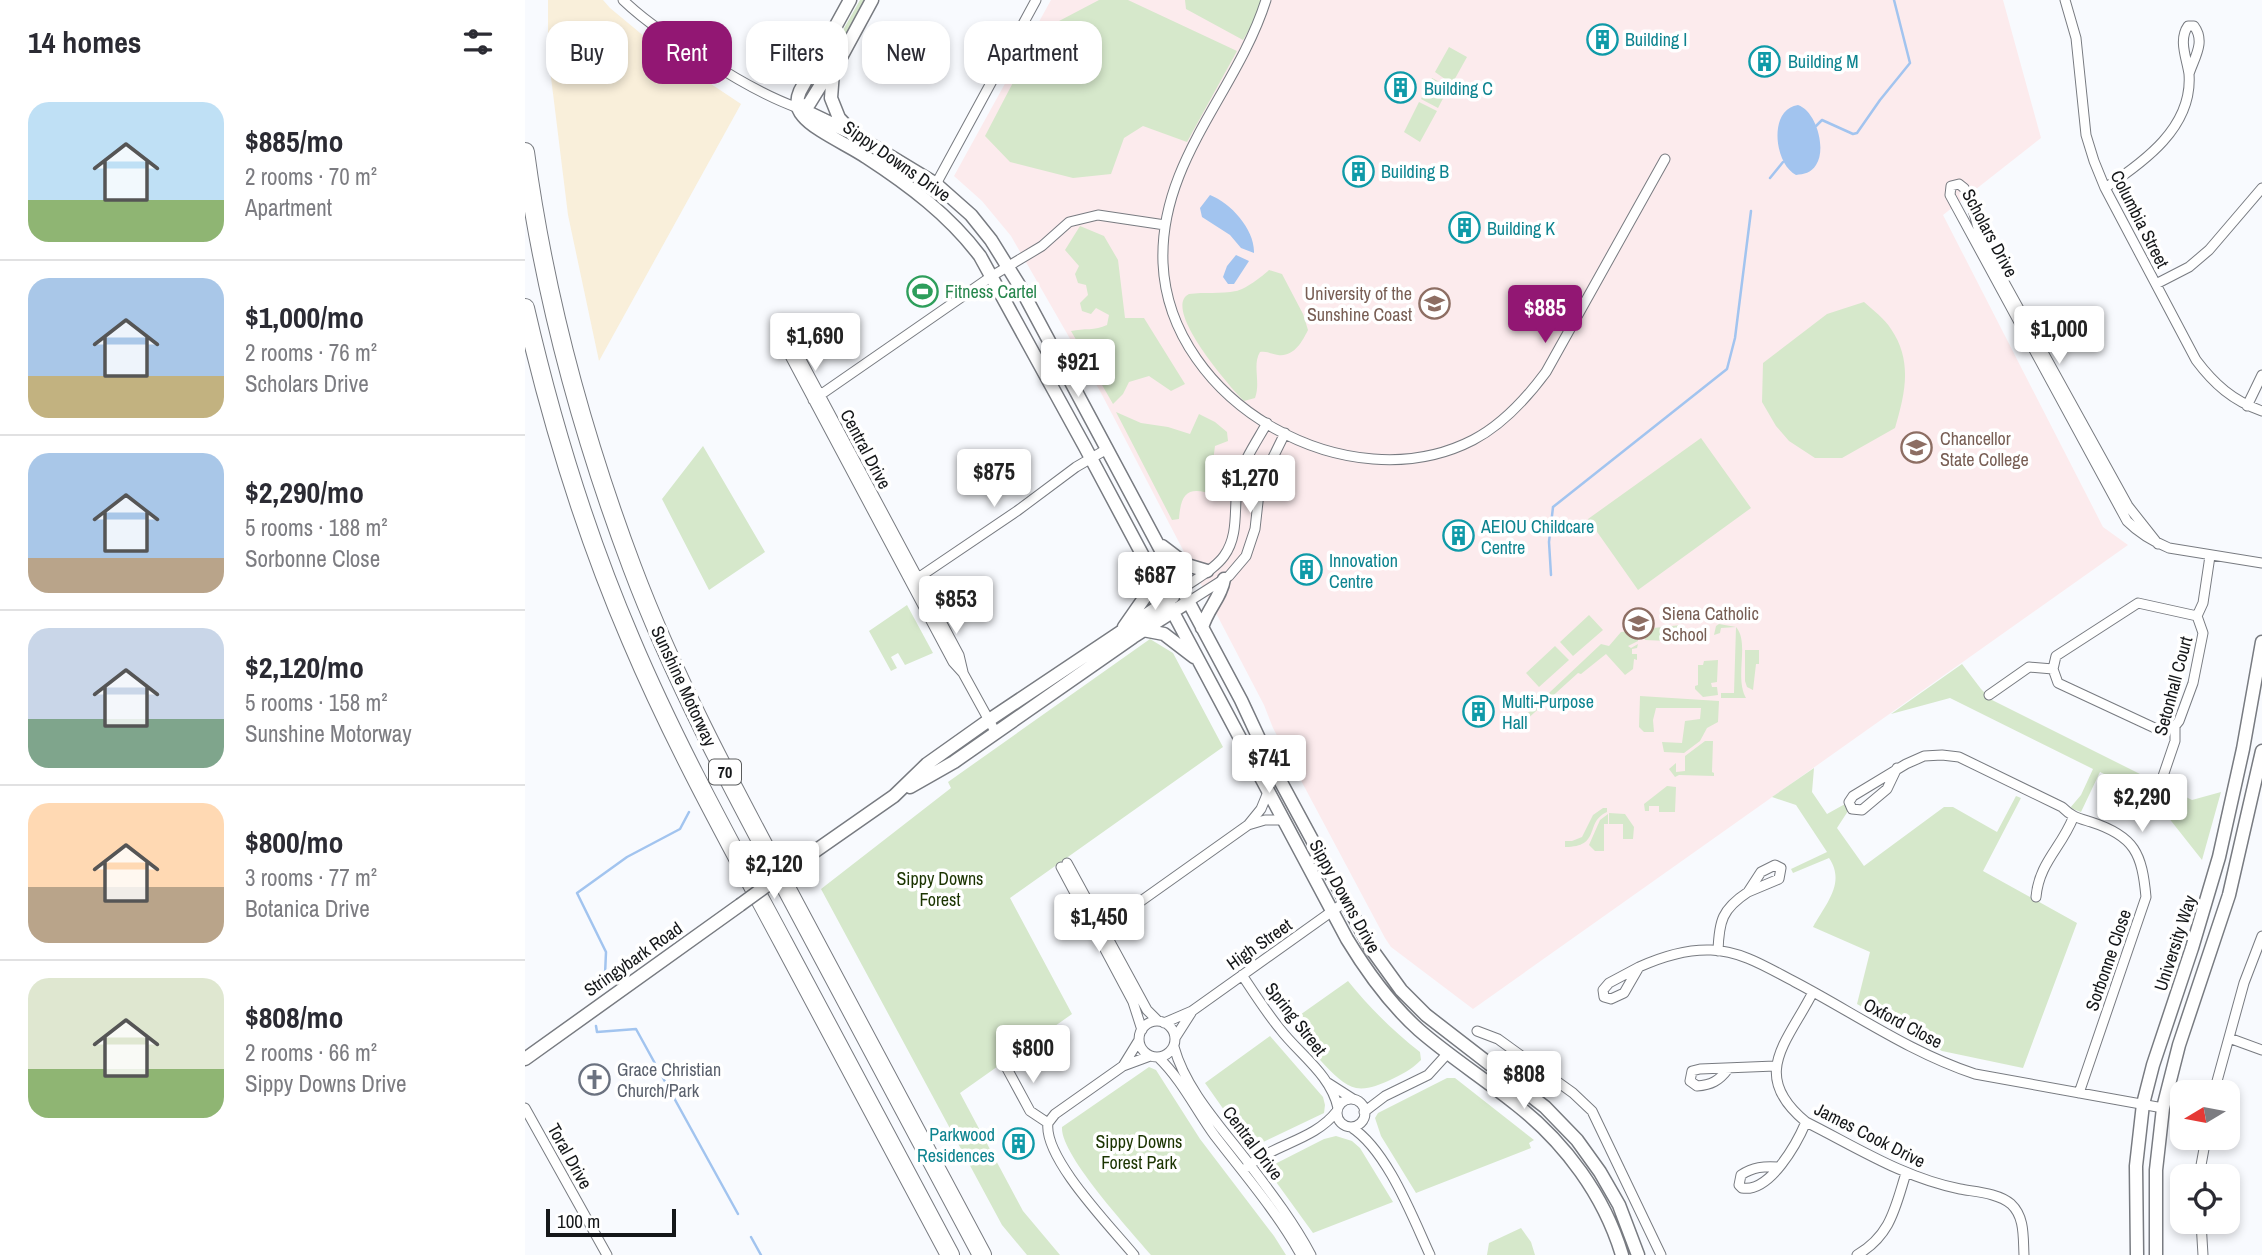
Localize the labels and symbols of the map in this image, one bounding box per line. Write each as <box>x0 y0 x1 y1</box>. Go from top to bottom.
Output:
building icon: Building I <box>1585 22 1619 56</box>
place label: Building I <box>1625 27 1687 52</box>
building icon: Building M <box>1748 44 1782 78</box>
place label: Building M <box>1788 49 1859 74</box>
building icon: Building C <box>1384 71 1418 105</box>
place label: Building C <box>1424 76 1493 101</box>
street label: Sippy Downs Drive <box>838 115 956 207</box>
building icon: Building B <box>1341 154 1375 188</box>
place label: Building B <box>1381 159 1449 184</box>
street label: Columbia Street <box>2105 166 2175 272</box>
street label: Scholars Drive <box>1956 184 2024 282</box>
building icon: Building K <box>1447 211 1481 245</box>
place label: Building K <box>1487 216 1555 241</box>
sports icon: Fitness Cartel <box>905 274 939 308</box>
place label: Fitness Cartel <box>945 279 1037 304</box>
place label: University of the Sunshine Coast <box>1305 281 1412 327</box>
school or university icon: University of the Sunshine Coast <box>1418 286 1452 320</box>
pin: $885 <box>1504 286 1586 345</box>
pin: $1,000 <box>2002 306 2116 366</box>
pin: $1,690 <box>758 314 872 373</box>
pin: $921 <box>1037 340 1119 399</box>
street label: Central Drive <box>835 405 897 493</box>
place label: Chancellor State College <box>1940 426 2029 472</box>
school or university icon: Chancellor State College <box>1900 431 1934 465</box>
pin: $875 <box>953 449 1035 509</box>
pin: $1,270 <box>1193 456 1307 515</box>
place label: AEIOU Childcare Centre <box>1480 514 1594 560</box>
building icon: AEIOU Childcare Centre <box>1441 519 1475 553</box>
place label: Innovation Centre <box>1329 548 1398 594</box>
pin: $687 <box>1114 552 1196 612</box>
building icon: Innovation Centre <box>1289 553 1323 587</box>
pin: $853 <box>915 576 997 636</box>
place label: Siena Catholic School <box>1662 601 1759 647</box>
school or university icon: Siena Catholic School <box>1622 606 1656 640</box>
street label: Sunshine Motorway <box>645 622 723 751</box>
street label: Setonhall Court <box>2148 634 2198 738</box>
place label: Multi-Purpose Hall <box>1502 689 1594 735</box>
building icon: Multi-Purpose Hall <box>1462 694 1496 728</box>
pin: $741 <box>1228 736 1310 795</box>
road number: 70 <box>709 760 741 785</box>
pin: $2,290 <box>2085 774 2199 834</box>
street label: Sippy Downs Drive <box>1303 835 1387 957</box>
pin: $2,120 <box>717 842 831 901</box>
park label: Sippy Downs Forest <box>897 866 983 912</box>
street label: University Way <box>2148 891 2202 994</box>
pin: $1,450 <box>1042 894 1156 954</box>
street label: Sorbonne Close <box>2079 906 2137 1014</box>
street label: High Street <box>1221 912 1297 976</box>
street label: Stringybark Road <box>579 916 687 1002</box>
street label: Spring Street <box>1259 977 1333 1061</box>
street label: Oxford Close <box>1859 992 1947 1054</box>
pin: $800 <box>992 1026 1074 1085</box>
pin: $808 <box>1483 1052 1565 1111</box>
place label: Grace Christian Church/Park <box>617 1057 721 1103</box>
church icon: Grace Christian Church/Park <box>577 1062 611 1096</box>
north arrow <box>2170 1080 2240 1150</box>
street label: James Cook Drive <box>1810 1096 1930 1174</box>
street label: Central Drive <box>1217 1101 1289 1185</box>
street label: Toral Drive <box>542 1119 598 1193</box>
place label: Parkwood Residences <box>917 1122 995 1168</box>
building icon: Parkwood Residences <box>1001 1127 1035 1161</box>
park label: Sippy Downs Forest Park <box>1096 1129 1182 1175</box>
scale bar <box>546 1206 675 1238</box>

